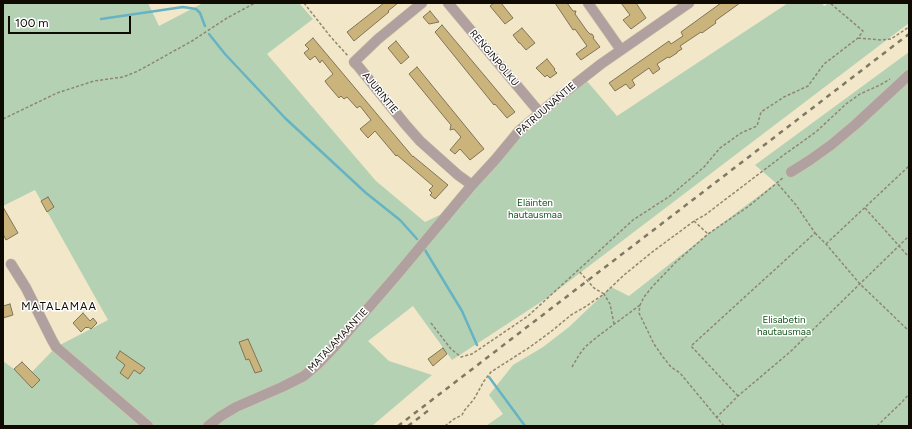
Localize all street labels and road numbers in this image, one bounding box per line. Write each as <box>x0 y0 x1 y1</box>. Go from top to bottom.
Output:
street label: RENGINPOLKU <box>467 27 521 89</box>
street label: AJURINTIE <box>360 70 400 116</box>
street label: PATRUUNANTIE <box>514 80 578 138</box>
street label: MATALAMAANTIE <box>305 306 371 374</box>

